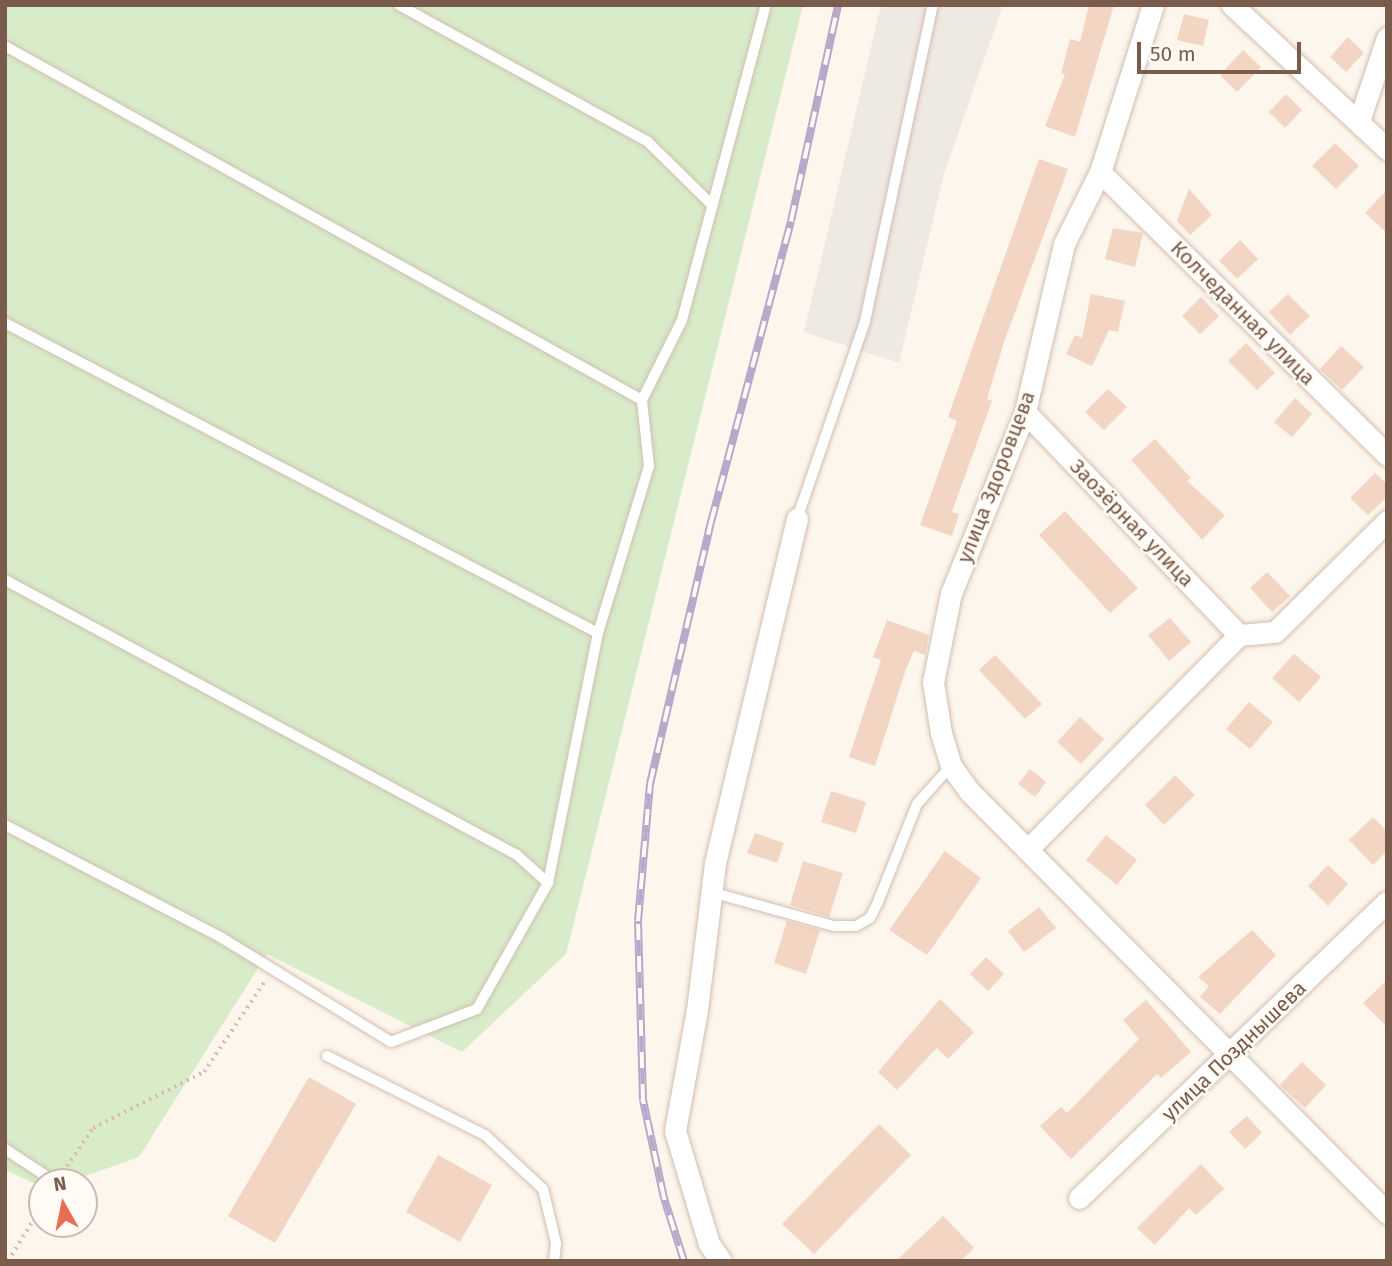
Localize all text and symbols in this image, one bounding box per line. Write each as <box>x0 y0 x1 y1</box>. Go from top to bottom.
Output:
scale bar <box>1140 28 1304 72</box>
text: 50 m <box>1150 41 1196 67</box>
street label: Колчеданная улица <box>1165 235 1321 391</box>
street label: улица Здоровцева <box>952 387 1040 567</box>
street label: Заозёрная улица <box>1065 454 1199 592</box>
street label: улица Позднышева <box>1157 976 1311 1126</box>
north arrow <box>28 1168 98 1238</box>
text: N <box>52 1171 68 1196</box>

